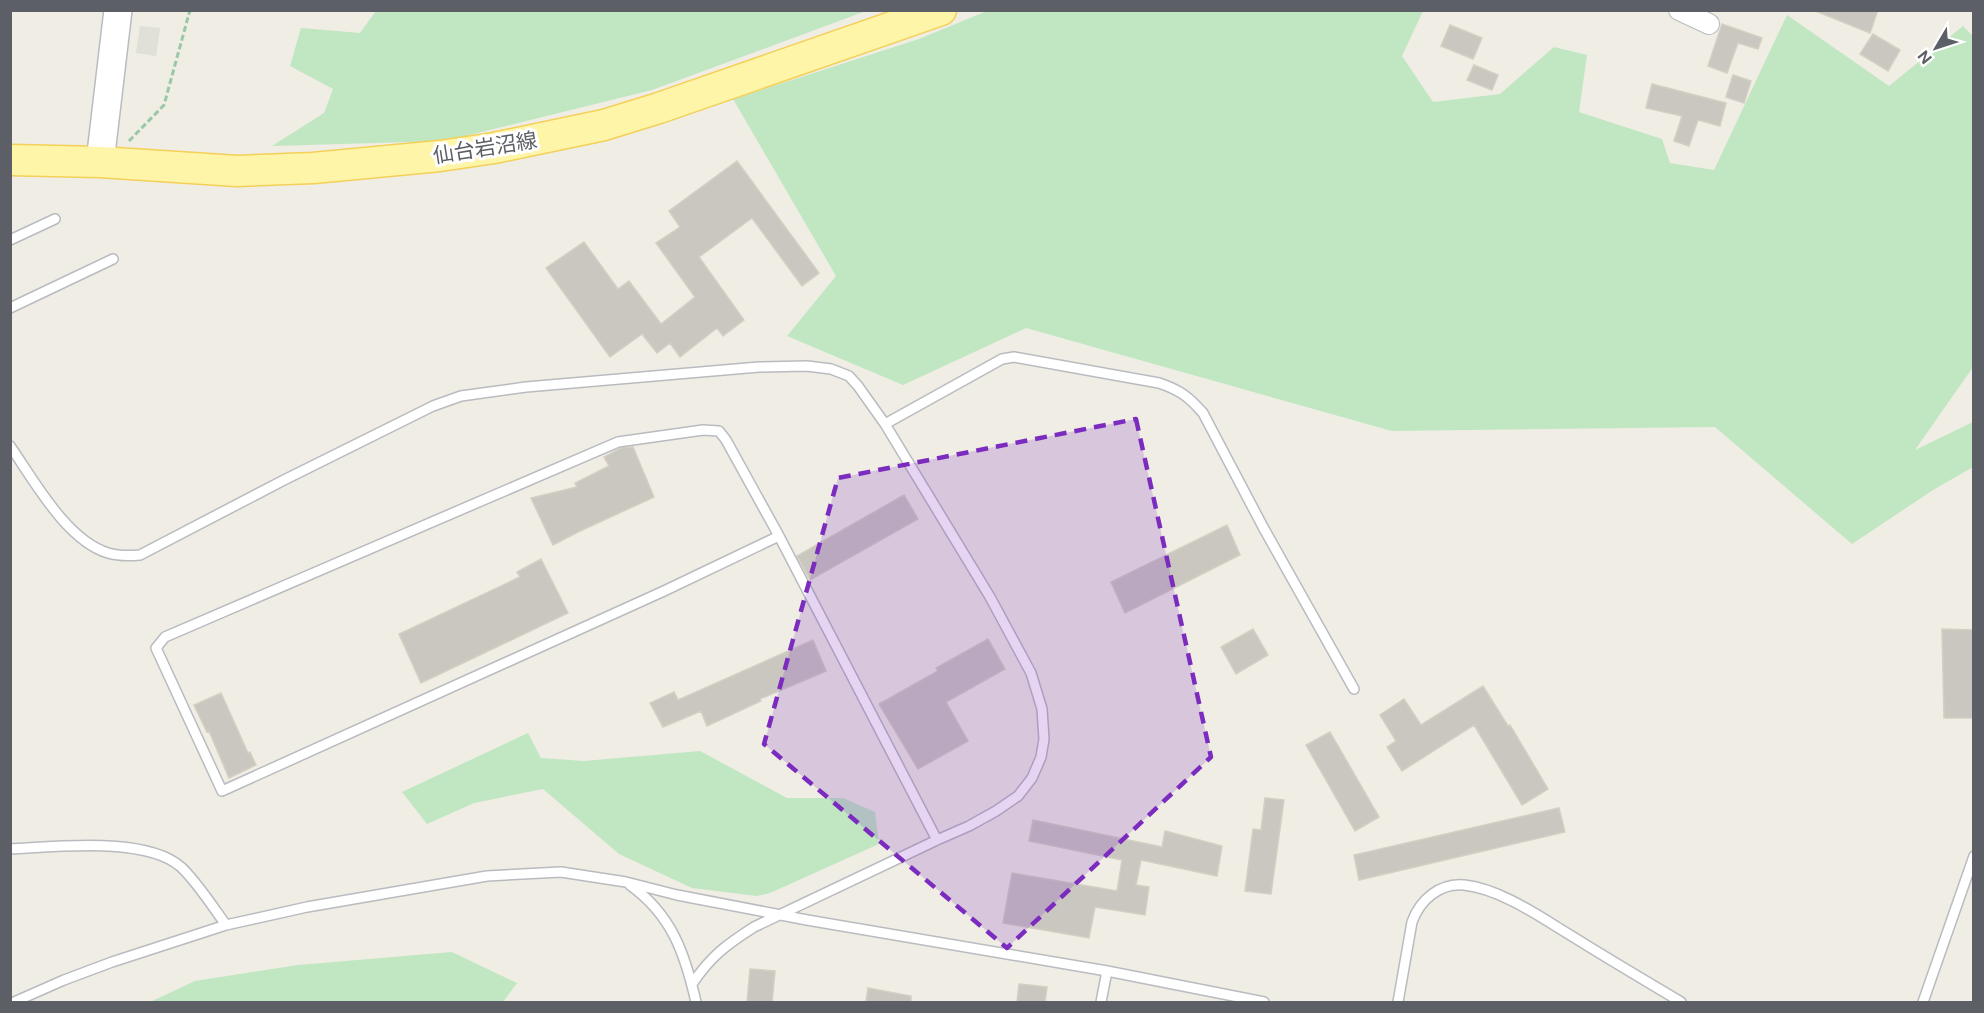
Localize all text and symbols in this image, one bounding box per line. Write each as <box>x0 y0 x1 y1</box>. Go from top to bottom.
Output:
north arrow <box>1906 18 1966 78</box>
text: N <box>1913 46 1937 68</box>
street label: 仙台岩沼線 <box>431 126 539 170</box>

